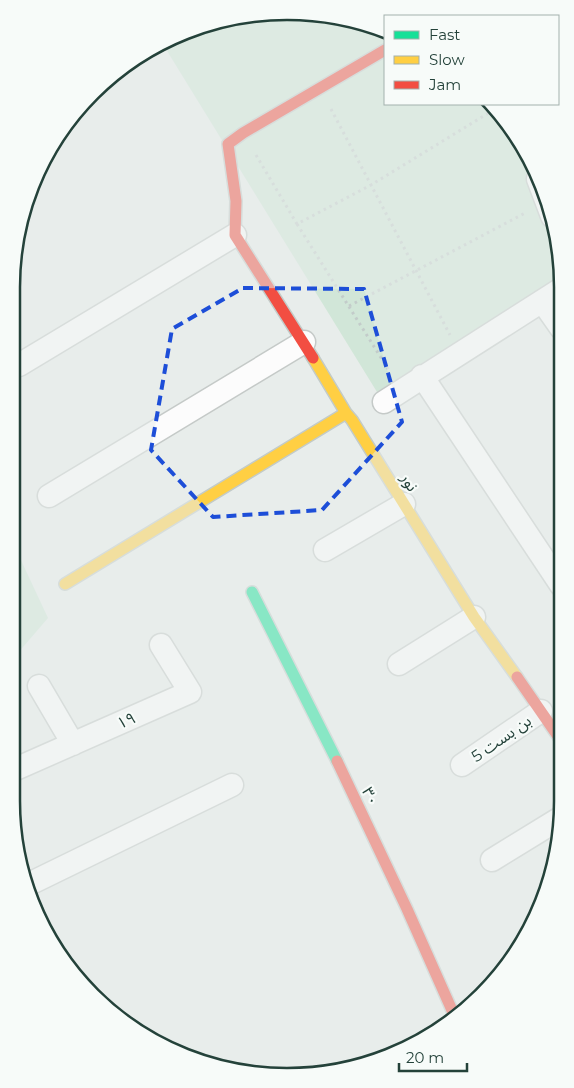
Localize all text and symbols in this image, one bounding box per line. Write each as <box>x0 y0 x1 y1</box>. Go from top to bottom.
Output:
legend <box>384 15 559 105</box>
text: Fast <box>429 25 460 44</box>
text: Slow <box>429 50 465 69</box>
text: Jam <box>428 75 461 94</box>
street label: نور <box>396 469 422 495</box>
street label: ۱۹ <box>114 708 138 733</box>
street label: بن بست 5 <box>468 711 535 766</box>
street label: ۳۰ <box>358 784 383 809</box>
scale bar <box>399 1040 466 1072</box>
text: 20 m <box>406 1048 444 1067</box>

